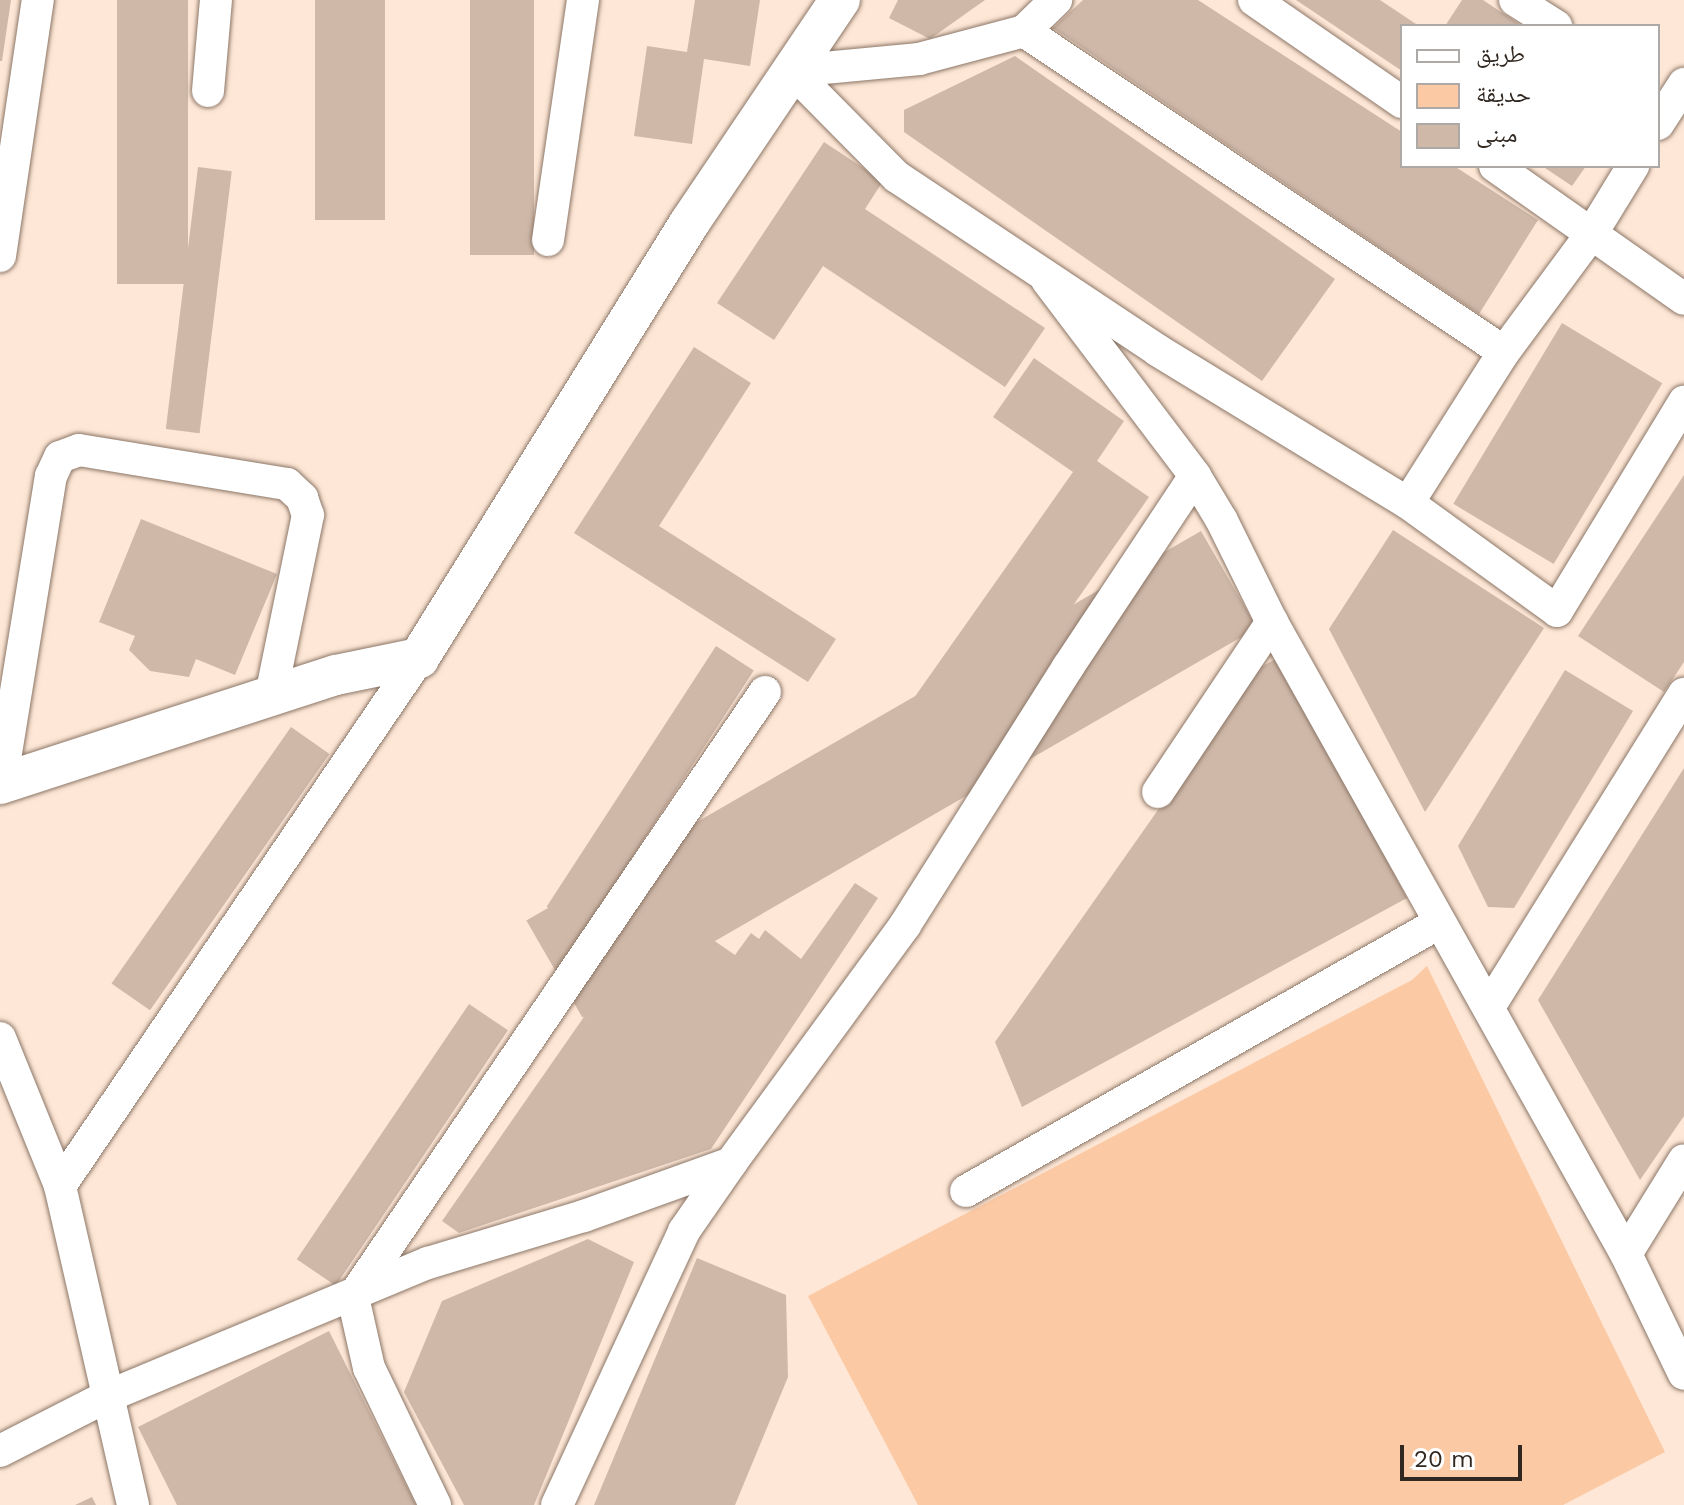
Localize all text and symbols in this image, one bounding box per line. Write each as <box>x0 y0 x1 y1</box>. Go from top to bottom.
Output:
legend <box>1400 24 1660 168</box>
text: طريق <box>1476 40 1525 68</box>
text: حديقة <box>1476 80 1531 108</box>
text: مبنى <box>1476 120 1517 148</box>
scale bar <box>1404 1429 1526 1479</box>
text: 20 m <box>1414 1445 1474 1473</box>

